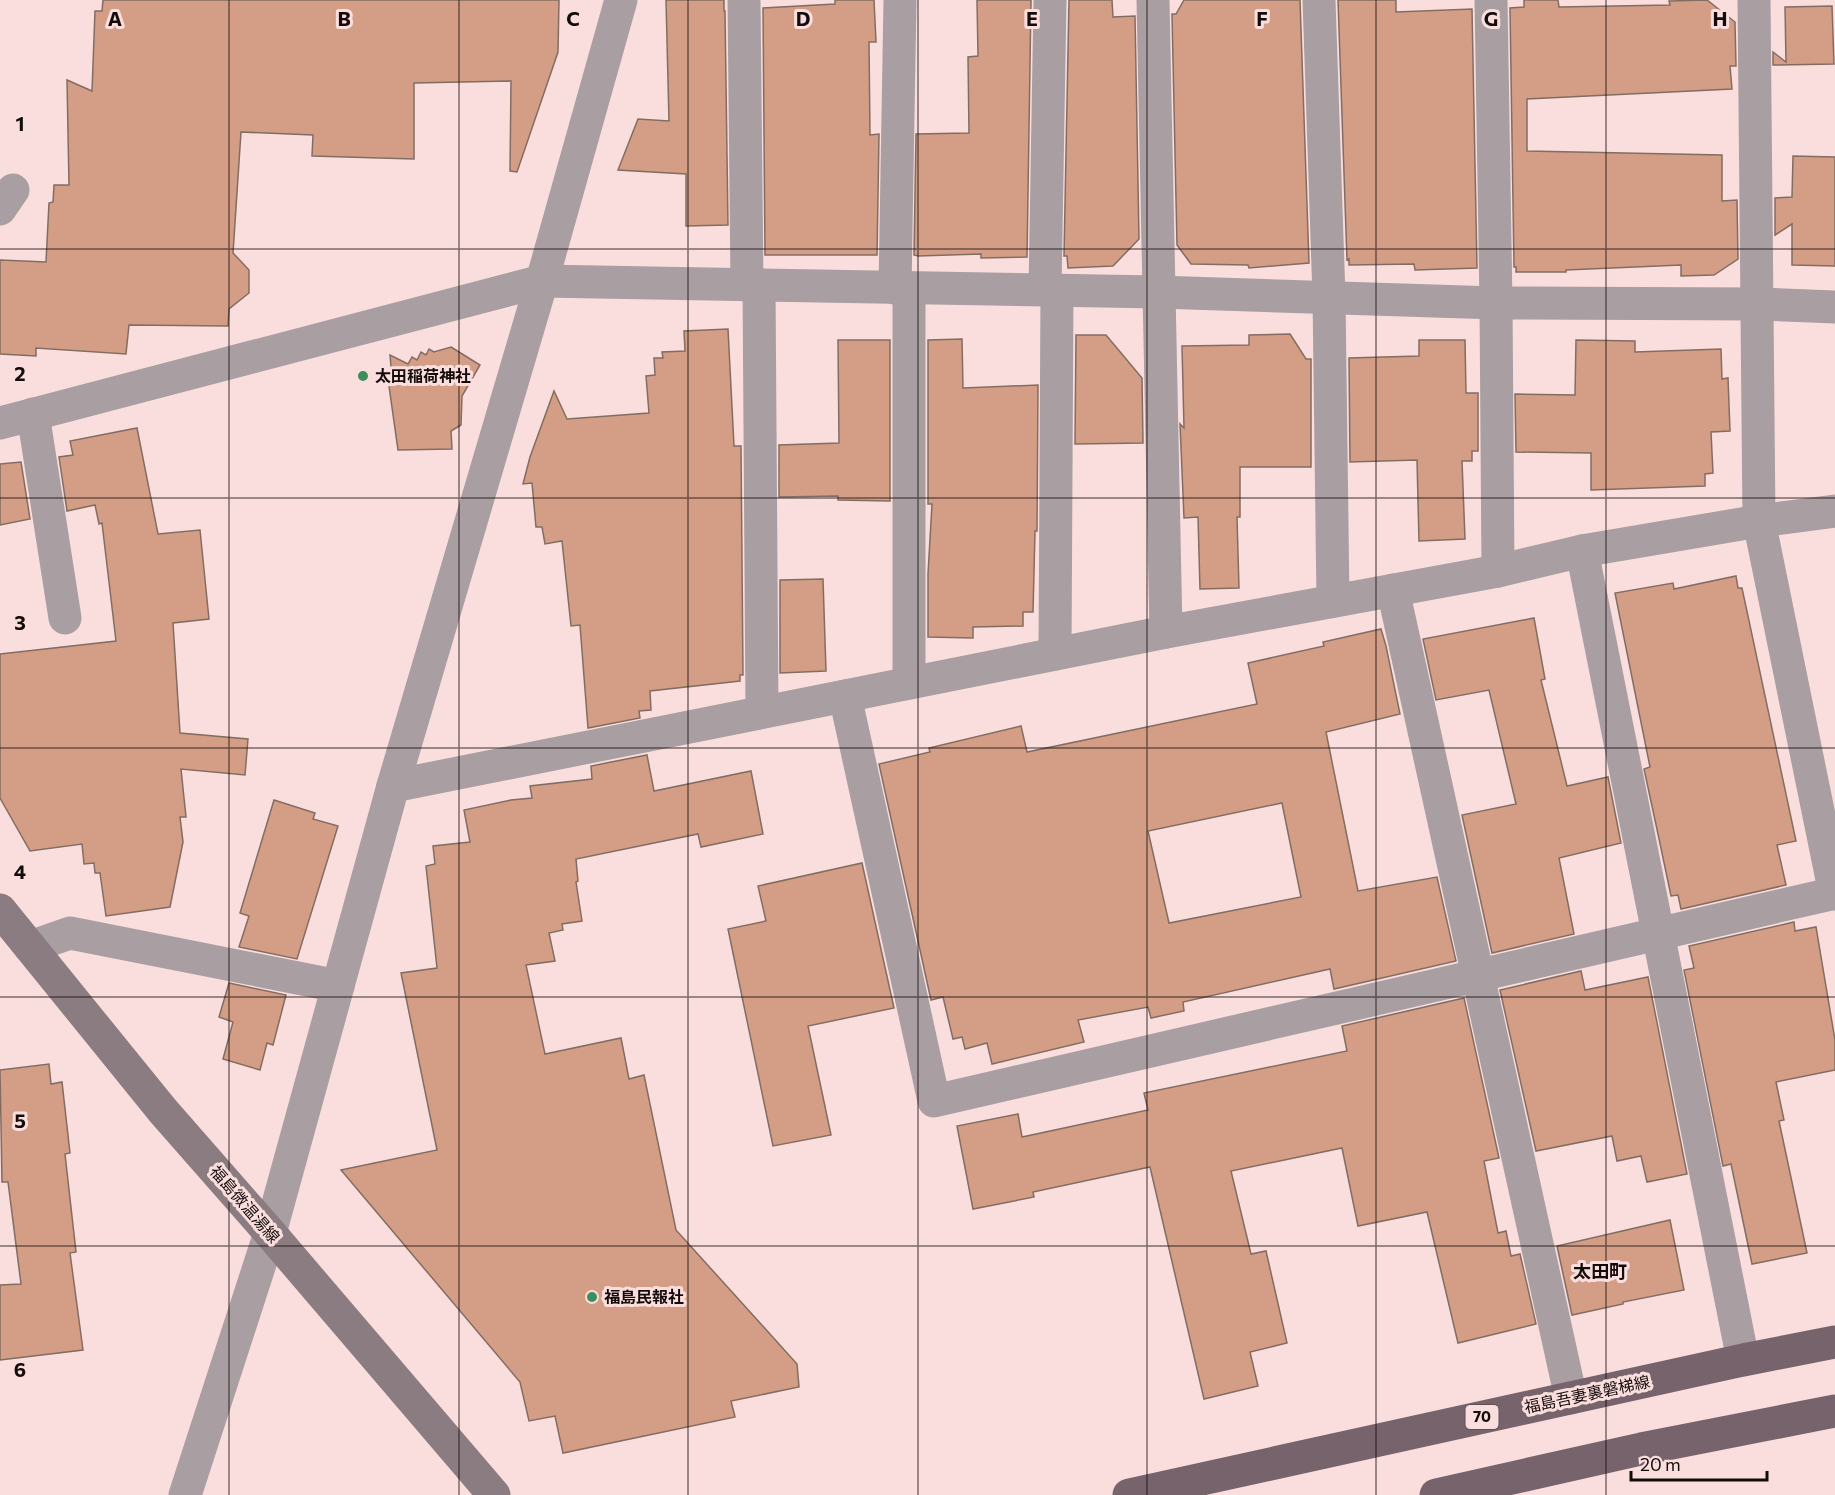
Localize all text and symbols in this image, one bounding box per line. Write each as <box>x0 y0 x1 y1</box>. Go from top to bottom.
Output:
text: A <box>108 6 122 30</box>
text: B <box>337 6 351 30</box>
text: C <box>566 6 580 30</box>
text: D <box>796 6 810 30</box>
text: E <box>1026 6 1038 30</box>
text: F <box>1256 6 1268 30</box>
text: G <box>1484 6 1498 30</box>
text: H <box>1713 6 1728 30</box>
text: 1 <box>15 111 25 135</box>
text: 2 <box>14 361 26 385</box>
place label: 太田稲荷神社 <box>375 366 471 385</box>
marker: 太田稲荷神社 <box>356 369 370 383</box>
text: 3 <box>14 610 26 634</box>
text: 4 <box>14 859 26 883</box>
text: 5 <box>14 1108 26 1132</box>
street label: 福島微温湯線 <box>207 1161 284 1246</box>
district label: 太田町 <box>1573 1260 1627 1282</box>
place label: 福島民報社 <box>604 1287 684 1306</box>
marker: 福島民報社 <box>585 1290 599 1304</box>
text: 6 <box>14 1357 26 1381</box>
street label: 福島吾妻裏磐梯線 <box>1522 1371 1651 1416</box>
road number: 70 <box>1466 1405 1498 1429</box>
scale bar <box>1631 1444 1768 1482</box>
text: 20 m <box>1640 1453 1681 1475</box>

